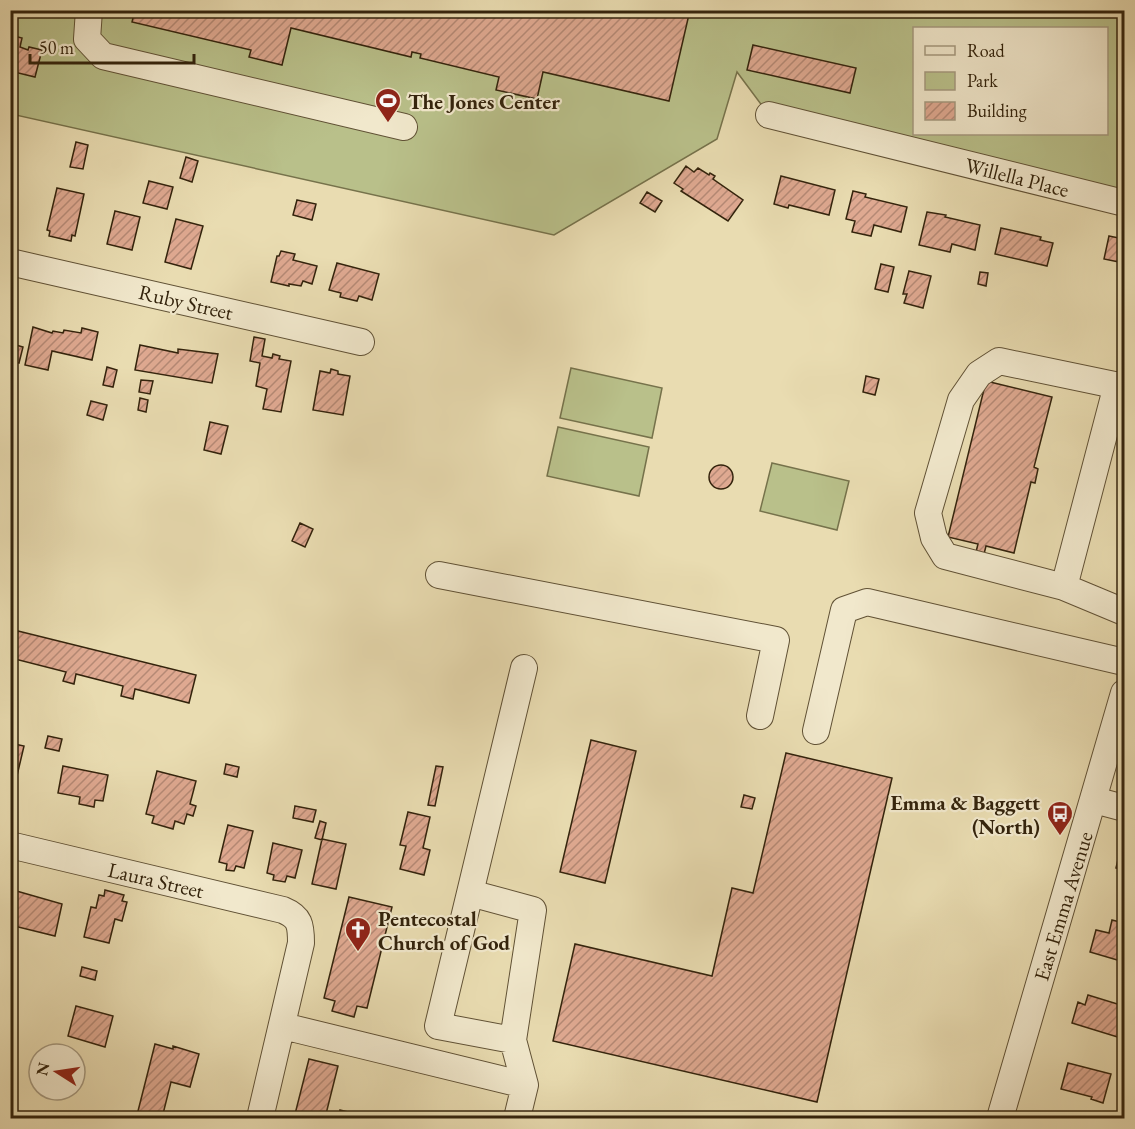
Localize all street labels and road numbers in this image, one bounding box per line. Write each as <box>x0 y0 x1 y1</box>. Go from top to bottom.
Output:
street label: Willella Place <box>962 151 1072 203</box>
street label: Ruby Street <box>136 278 236 326</box>
street label: East Emma Avenue <box>1027 828 1099 984</box>
street label: Laura Street <box>105 856 207 904</box>

